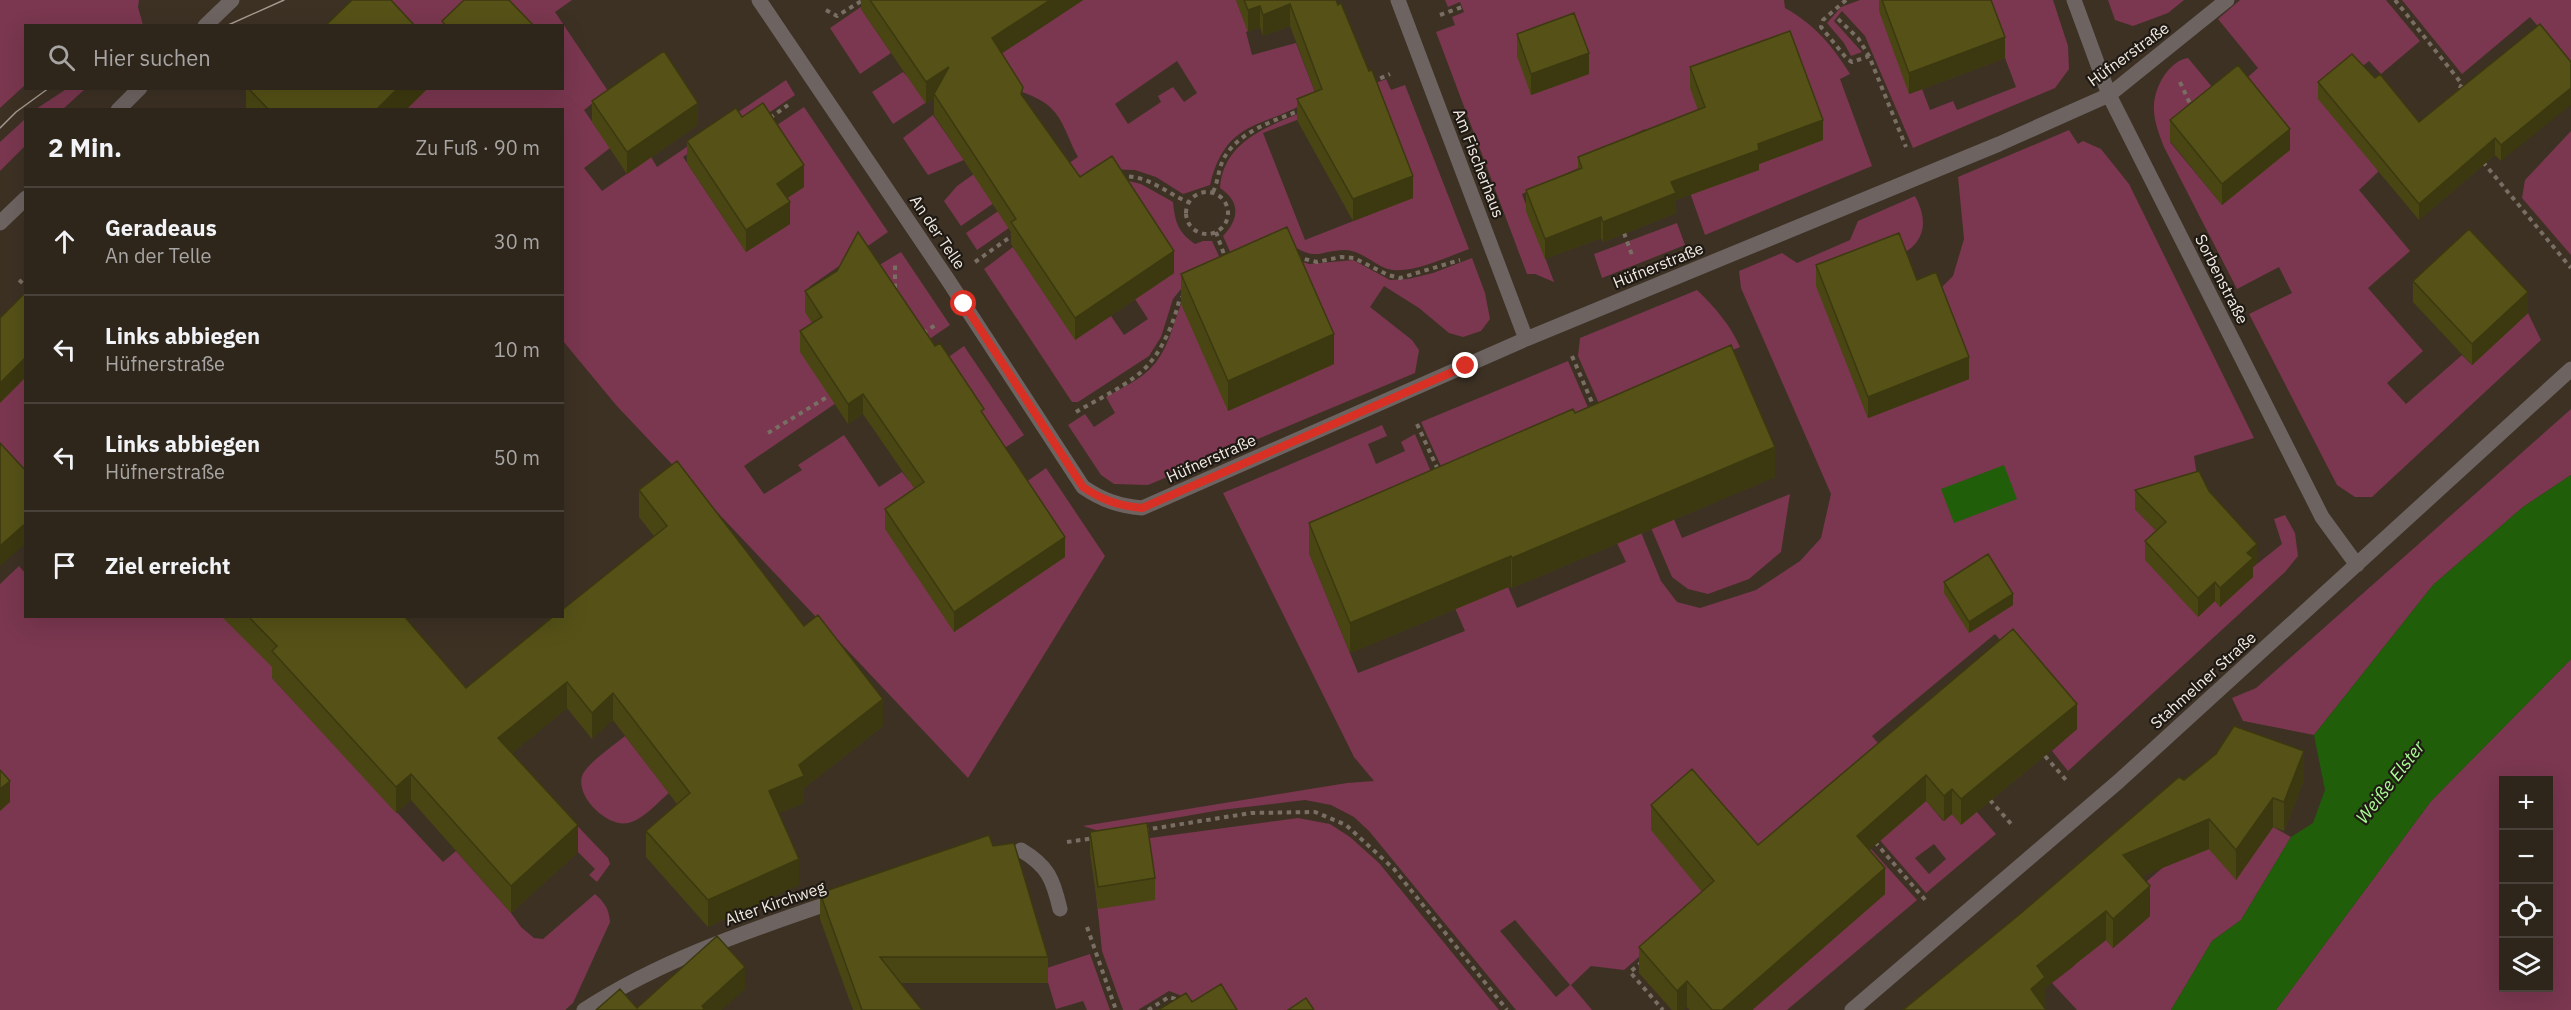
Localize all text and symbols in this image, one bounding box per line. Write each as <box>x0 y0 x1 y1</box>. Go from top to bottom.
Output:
street label: Hüfnerstraße <box>2083 18 2173 90</box>
search box <box>24 24 564 90</box>
icon: search <box>45 41 78 74</box>
text: Hier suchen <box>93 43 211 72</box>
street label: Am Fischerhaus <box>1449 106 1509 220</box>
text: 2 Min. <box>48 130 122 164</box>
text: Zu Fuß · 90 m <box>415 134 540 161</box>
street label: An der Telle <box>906 191 970 273</box>
text: Geradeaus <box>105 213 217 242</box>
icon: ahead <box>48 225 81 258</box>
text: 30 m <box>494 228 540 255</box>
street label: Sorbenstraße <box>2191 231 2253 327</box>
street label: Hüfnerstraße <box>1610 238 1706 292</box>
text: An der Telle <box>105 242 211 269</box>
route start <box>950 290 976 316</box>
text: Links abbiegen <box>105 321 260 350</box>
icon: left <box>48 333 81 366</box>
text: 10 m <box>494 336 540 363</box>
text: Hüfnerstraße <box>105 350 225 377</box>
route end <box>1452 352 1478 378</box>
text: Links abbiegen <box>105 429 260 458</box>
street label: Hüfnerstraße <box>1163 429 1259 487</box>
icon: left <box>48 441 81 474</box>
text: 50 m <box>494 444 540 471</box>
text: Hüfnerstraße <box>105 458 225 485</box>
icon: arrive <box>48 549 81 582</box>
text: Ziel erreicht <box>105 551 230 580</box>
street label: Stahmelner Straße <box>2146 627 2260 733</box>
water label: Weiße Elster <box>2351 736 2430 828</box>
map controls <box>2499 776 2553 992</box>
button: + <box>2499 776 2553 830</box>
button: − <box>2499 830 2553 884</box>
street label: Alter Kirchweg <box>722 876 828 930</box>
button: locate <box>2499 884 2553 938</box>
button: layers <box>2499 938 2553 992</box>

